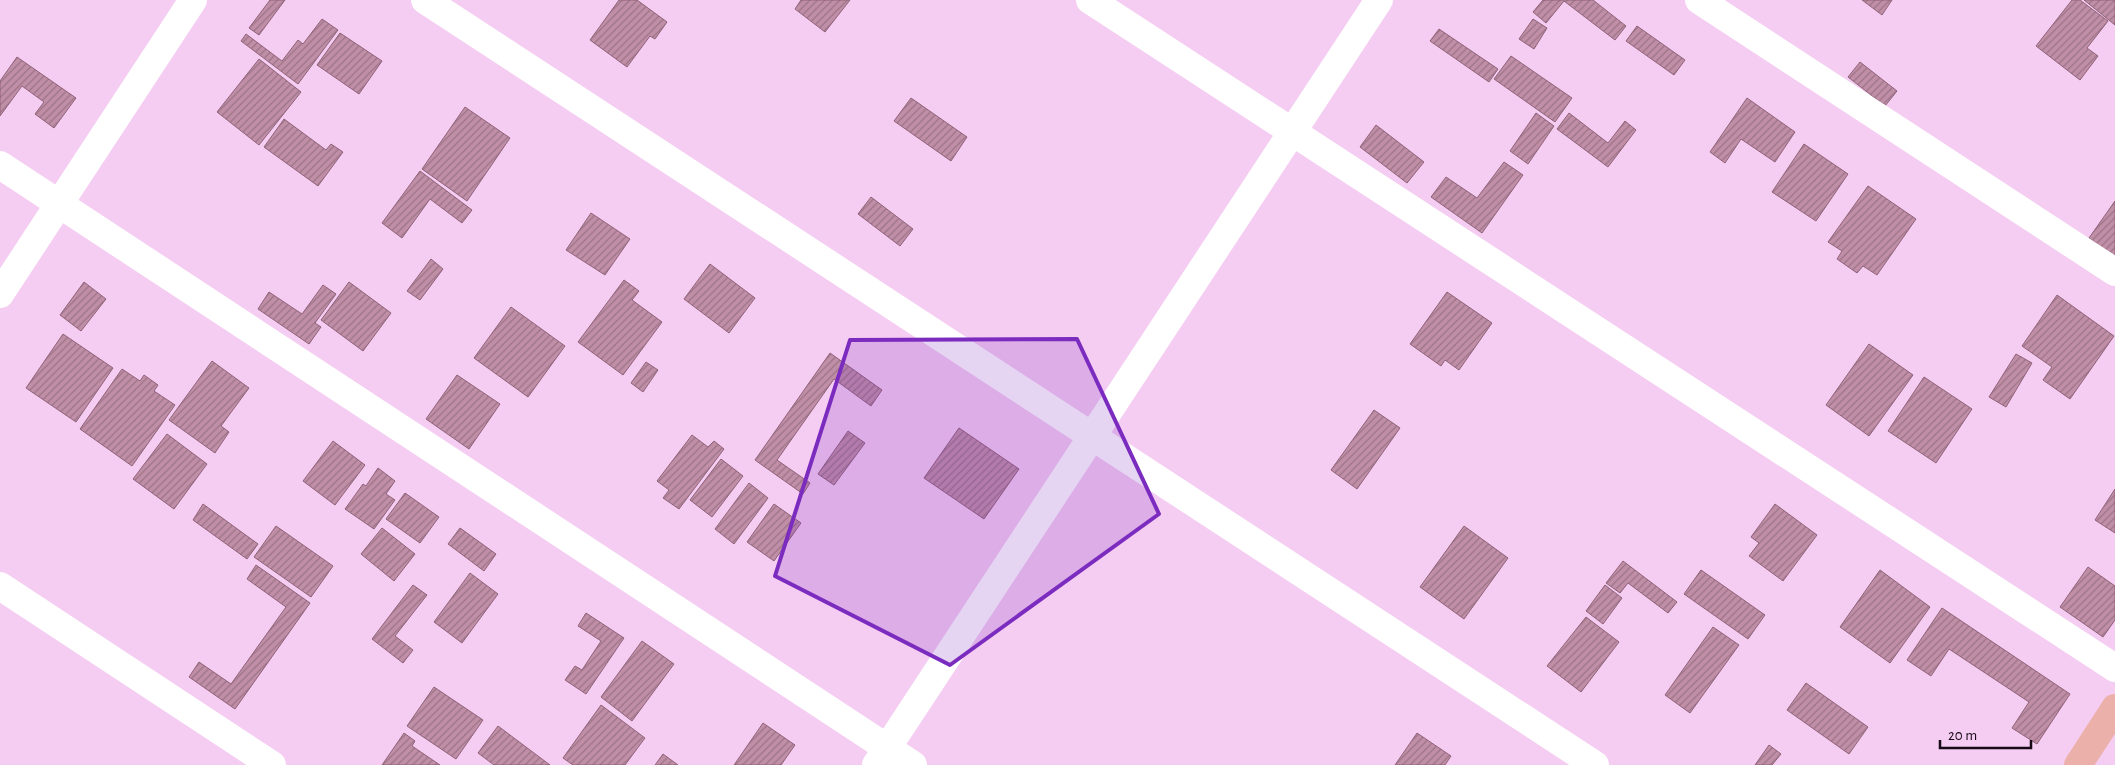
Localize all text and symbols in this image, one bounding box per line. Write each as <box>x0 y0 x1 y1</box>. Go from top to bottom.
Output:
scale bar <box>1940 718 2031 750</box>
text: 20 m <box>1948 728 1977 743</box>

